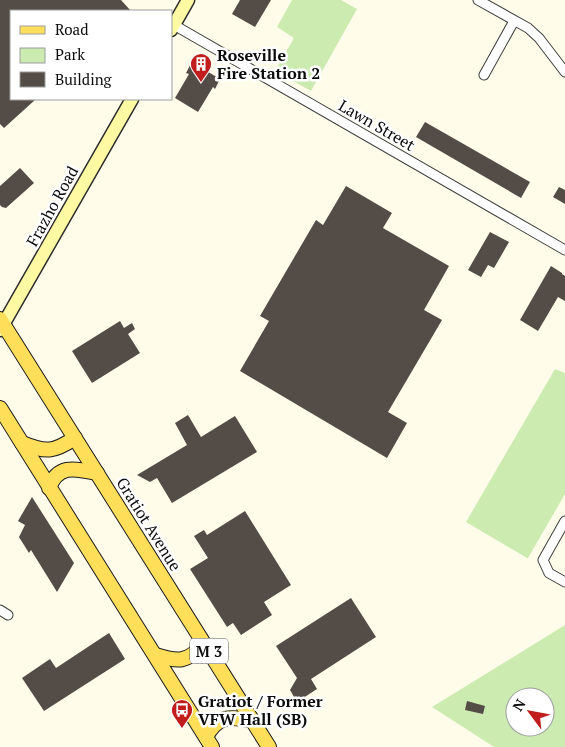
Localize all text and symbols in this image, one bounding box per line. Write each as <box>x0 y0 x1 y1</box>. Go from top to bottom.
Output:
legend <box>10 10 172 100</box>
text: Road <box>55 19 88 39</box>
text: Park <box>55 44 85 64</box>
place label: Roseville Fire Station 2 <box>217 44 320 84</box>
building icon: Roseville Fire Station 2 <box>189 52 213 83</box>
text: Building <box>55 69 113 89</box>
street label: Lawn Street <box>335 94 419 156</box>
street label: Frazho Road <box>21 162 83 250</box>
street label: Gratiot Avenue <box>111 473 187 575</box>
road number: M 3 <box>190 638 228 664</box>
north arrow <box>505 687 555 737</box>
place label: Gratiot / Former VFW Hall (SB) <box>198 690 323 730</box>
text: N <box>508 695 530 714</box>
bus stop icon: Gratiot / Former VFW Hall (SB) <box>170 698 194 729</box>

